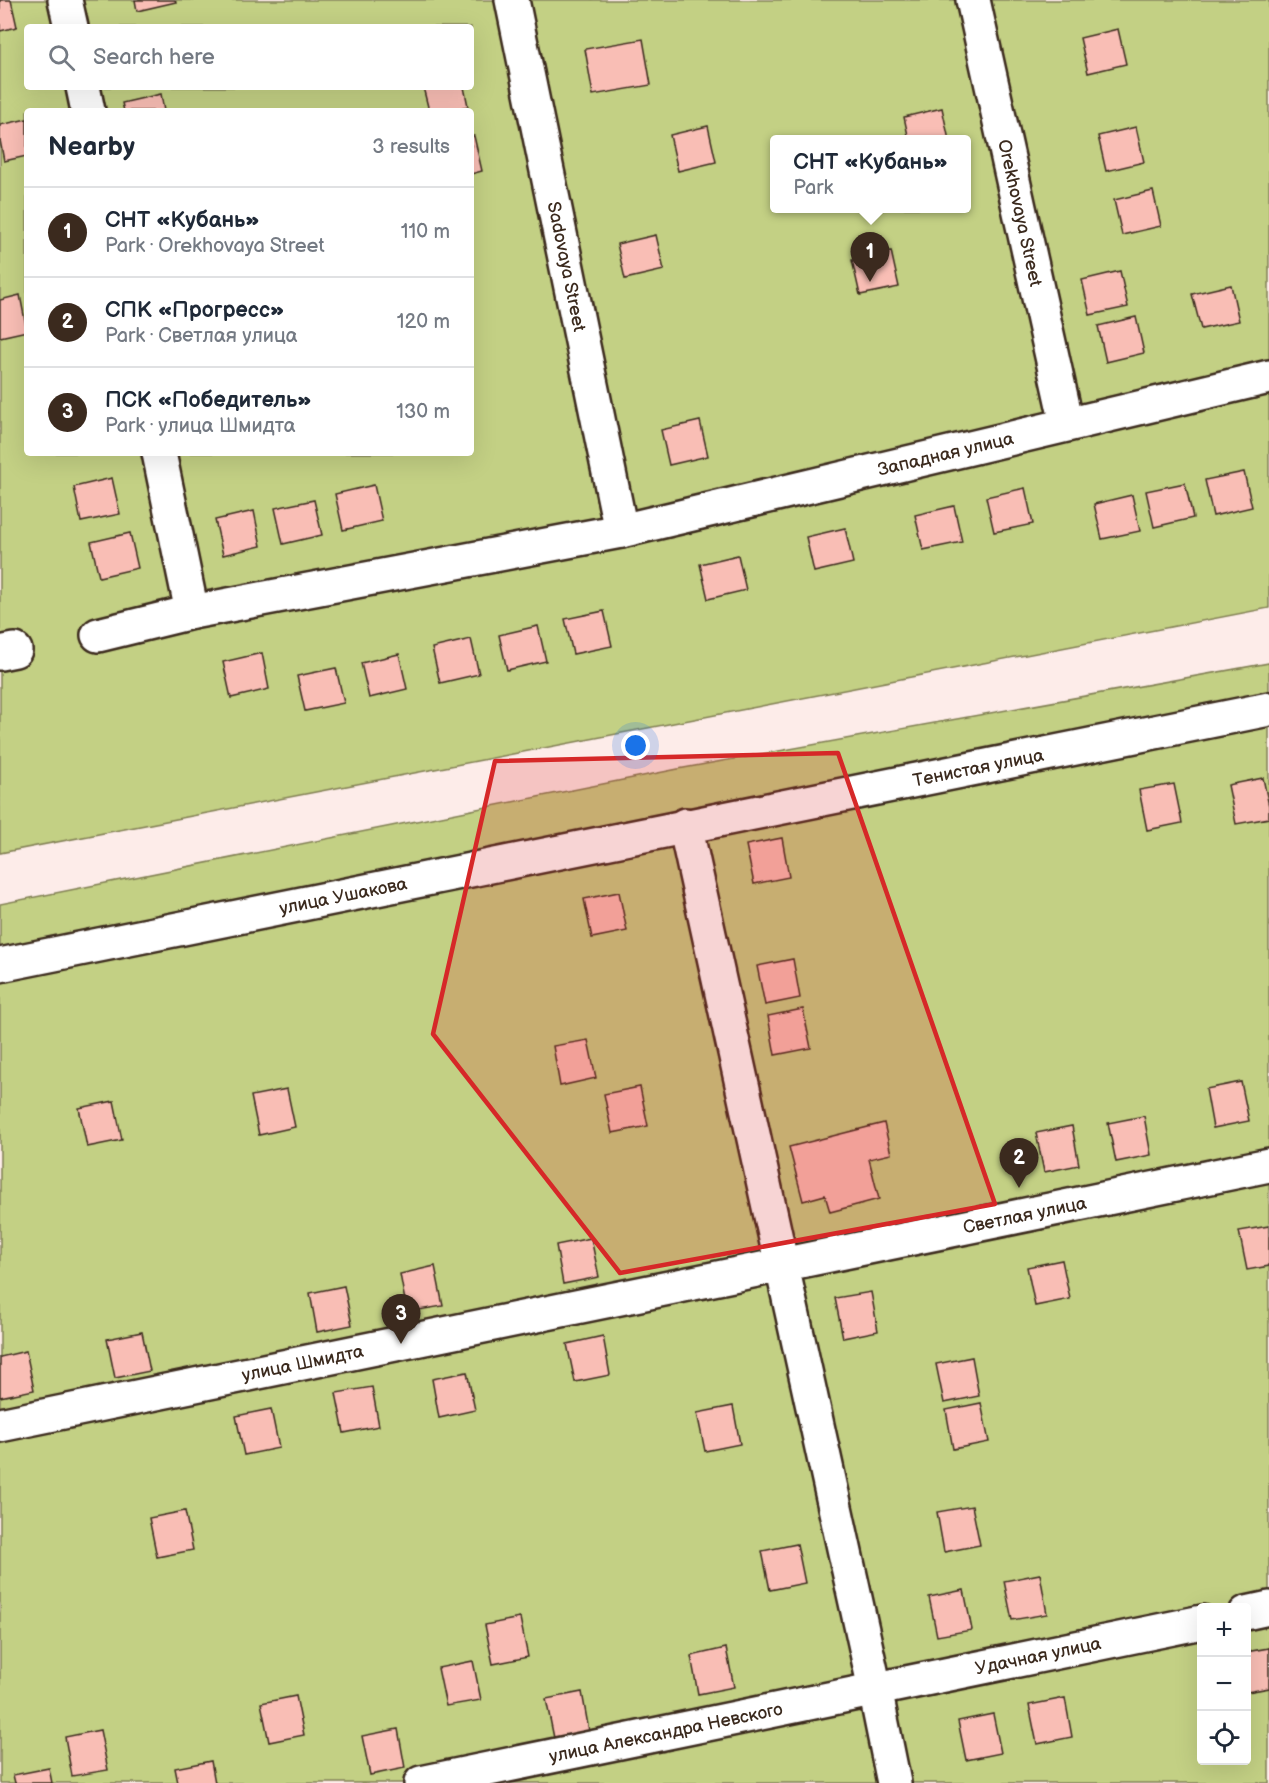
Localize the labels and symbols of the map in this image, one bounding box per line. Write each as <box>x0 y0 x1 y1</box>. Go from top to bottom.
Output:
street label: Orekhovaya Street <box>993 137 1046 289</box>
street label: Sadovaya Street <box>543 200 590 334</box>
pin: 1 <box>850 232 890 282</box>
street label: Западная улица <box>876 428 1016 481</box>
your location <box>621 731 650 760</box>
street label: Тенистая улица <box>911 745 1046 792</box>
street label: улица Ушакова <box>278 873 409 919</box>
pin: 2 <box>1000 1138 1038 1188</box>
street label: Светлая улица <box>961 1193 1089 1238</box>
pin: 3 <box>382 1294 420 1344</box>
street label: улица Шмидта <box>240 1341 366 1386</box>
street label: Удачная улица <box>973 1633 1103 1680</box>
street label: улица Александра Невского <box>547 1699 785 1767</box>

